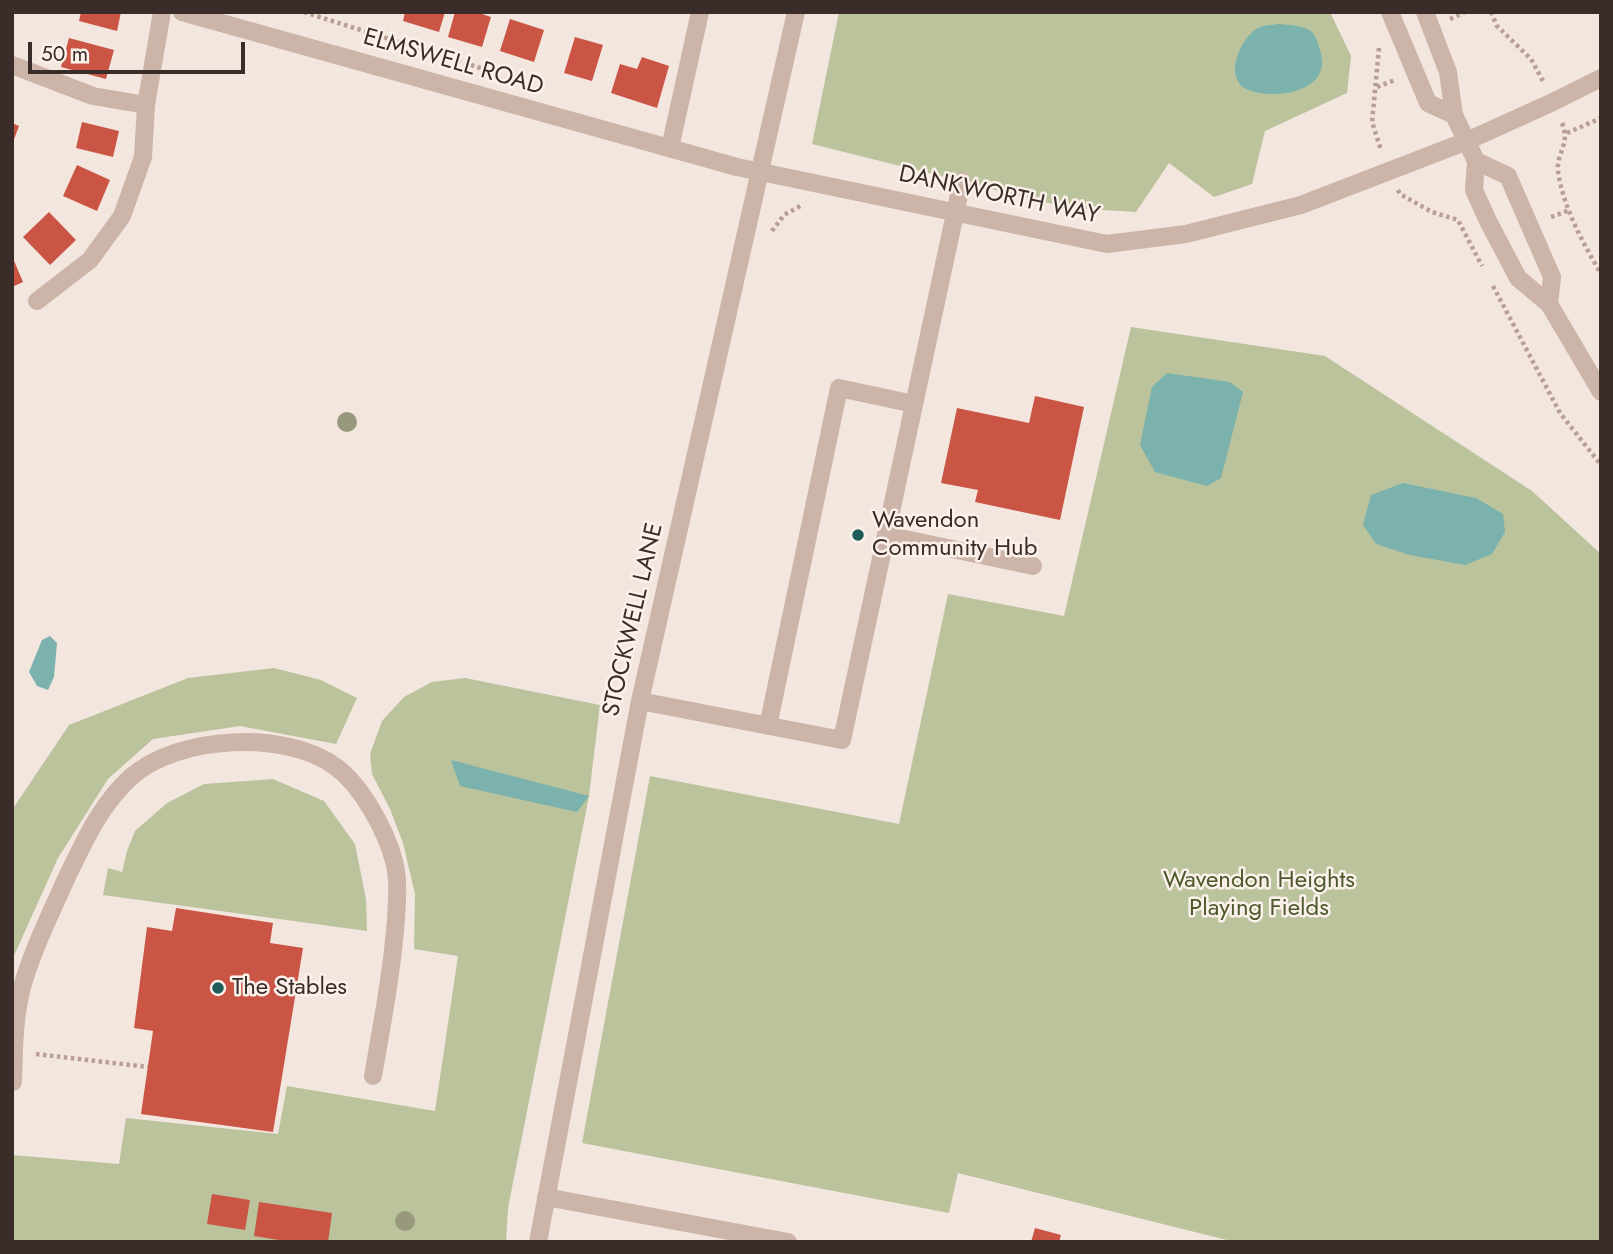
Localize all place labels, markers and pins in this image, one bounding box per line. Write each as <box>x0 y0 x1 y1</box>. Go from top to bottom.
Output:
place label: Wavendon Community Hub <box>872 507 1037 563</box>
marker: Wavendon Community Hub <box>850 527 866 543</box>
place label: The Stables <box>232 974 347 1002</box>
marker: The Stables <box>210 980 226 996</box>

